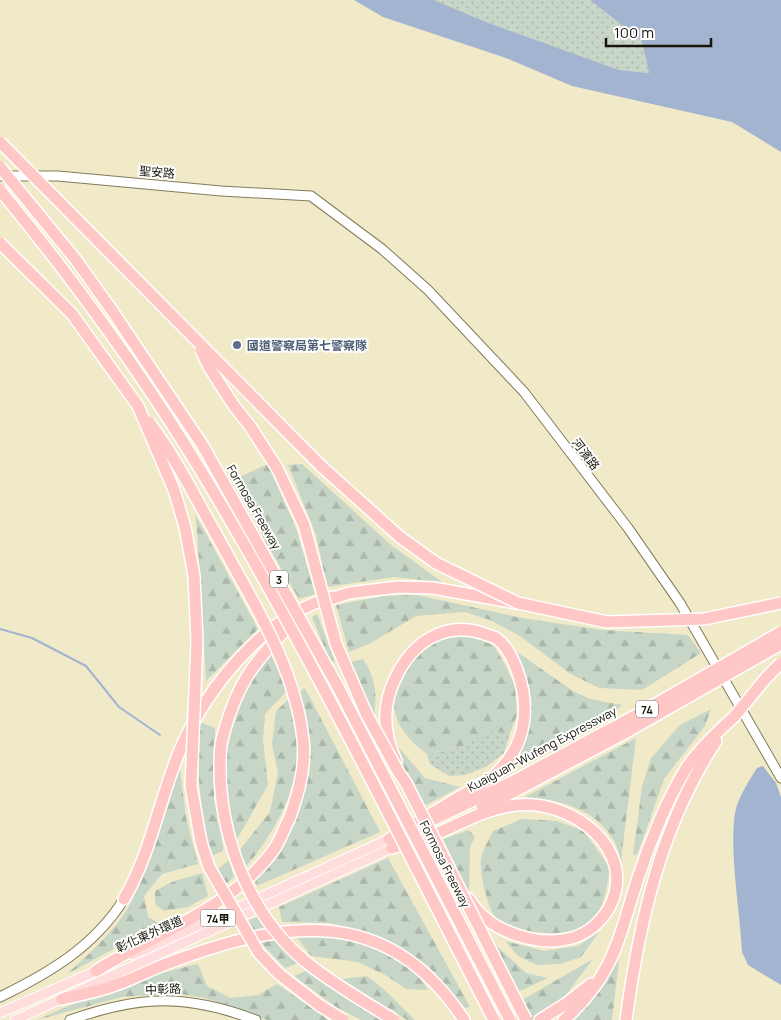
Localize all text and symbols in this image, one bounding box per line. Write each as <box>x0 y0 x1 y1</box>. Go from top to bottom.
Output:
scale bar <box>606 15 711 47</box>
text: 100 m <box>614 22 654 43</box>
street label: 聖安路 <box>138 162 176 182</box>
place label: 國道警察局第七警察隊 <box>247 337 367 354</box>
marker: 國道警察局第七警察隊 <box>231 339 243 351</box>
street label: 河濱路 <box>568 435 604 473</box>
street label: Formosa Freeway <box>223 461 286 553</box>
road number: 3 <box>270 570 288 588</box>
road number: 74 <box>636 701 658 718</box>
street label: Kuaiguan-Wufeng Expressway <box>464 702 620 796</box>
street label: Formosa Freeway <box>416 818 475 911</box>
road number: 74甲 <box>200 910 236 926</box>
street label: 彰化東外環道 <box>113 912 185 956</box>
street label: 中彰路 <box>145 980 181 998</box>

